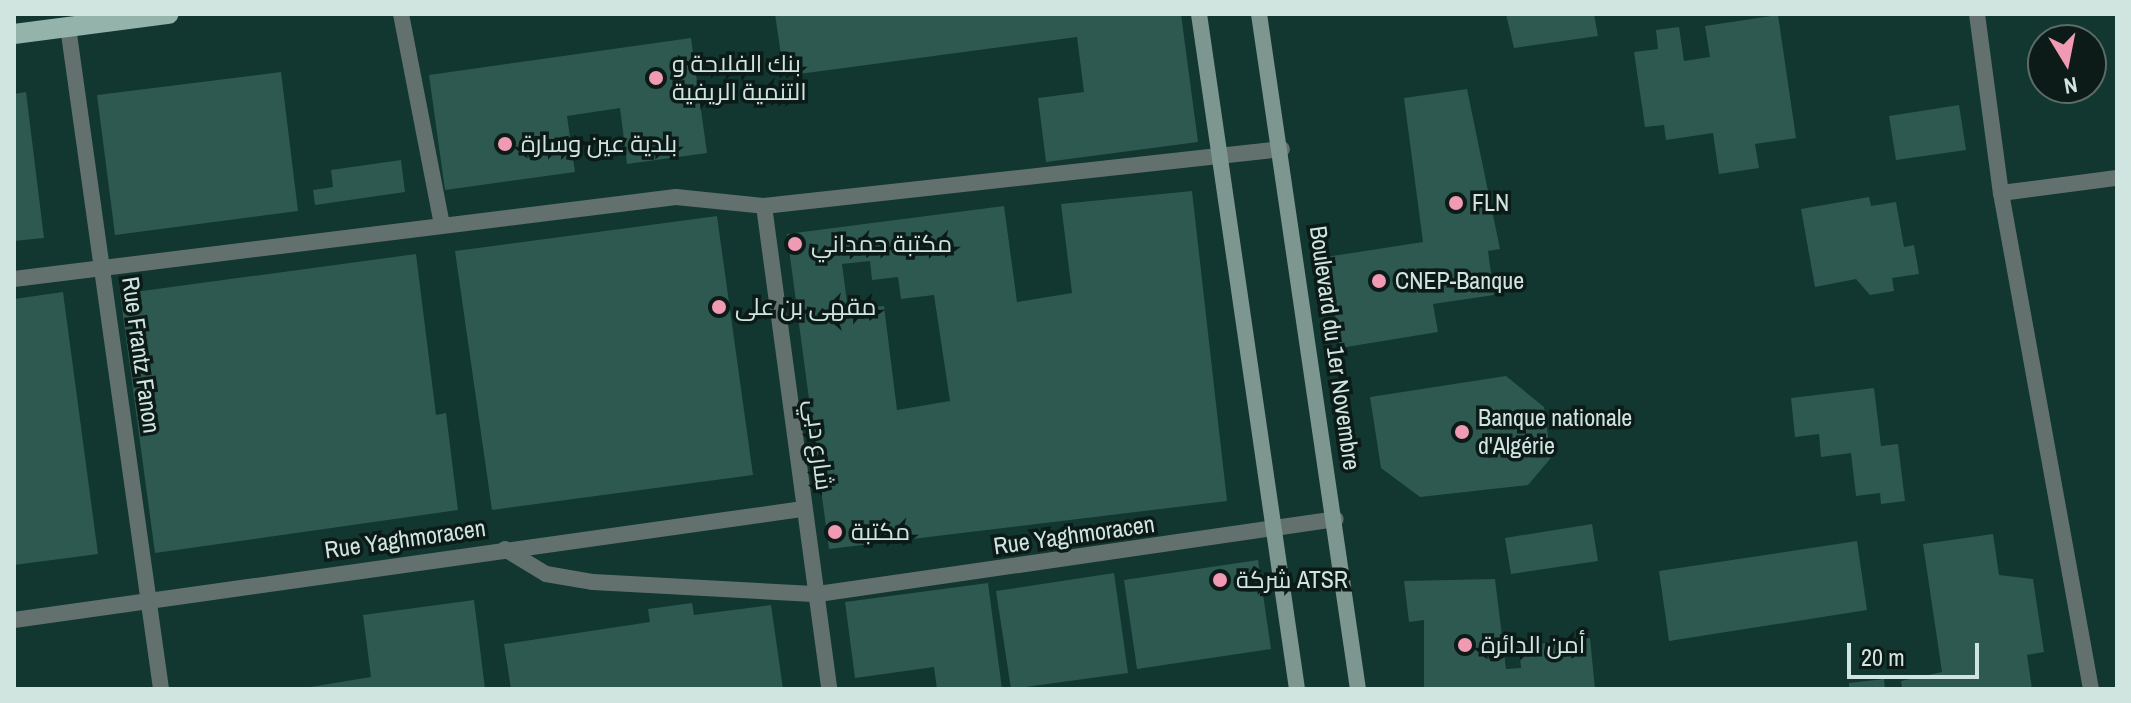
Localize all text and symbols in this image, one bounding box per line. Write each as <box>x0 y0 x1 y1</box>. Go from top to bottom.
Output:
north arrow <box>2027 24 2107 104</box>
place label: بنك الفلاحة و التنمية الريفية <box>672 50 807 106</box>
marker: بنك الفلاحة و التنمية الريفية <box>647 69 665 87</box>
text: N <box>2062 70 2080 102</box>
place label: بلدية عين وسارة <box>521 130 677 158</box>
marker: بلدية عين وسارة <box>496 135 514 153</box>
place label: FLN <box>1472 189 1509 217</box>
marker: FLN <box>1447 194 1465 212</box>
street label: Boulevard du 1er Novembre <box>1304 224 1366 472</box>
place label: مكتبة حمداني <box>811 230 952 258</box>
marker: مكتبة حمداني <box>786 235 804 253</box>
place label: CNEP-Banque <box>1395 267 1524 295</box>
marker: CNEP-Banque <box>1370 272 1388 290</box>
street label: Rue Frantz Fanon <box>116 275 166 435</box>
place label: مقهى بن على <box>735 293 876 321</box>
marker: مقهى بن على <box>710 298 728 316</box>
street label: شارع دبي <box>799 398 839 492</box>
place label: Banque nationale d'Algérie <box>1478 404 1632 460</box>
marker: Banque nationale d'Algérie <box>1453 423 1471 441</box>
street label: Rue Yaghmoracen <box>991 509 1157 561</box>
street label: Rue Yaghmoracen <box>322 513 488 565</box>
place label: مكتبة <box>851 518 910 546</box>
marker: مكتبة <box>826 523 844 541</box>
place label: شركة ATSR <box>1236 566 1348 594</box>
marker: شركة ATSR <box>1211 571 1229 589</box>
scale bar <box>1851 627 1983 677</box>
place label: أمن الدائرة <box>1481 631 1585 659</box>
marker: أمن الدائرة <box>1456 636 1474 654</box>
text: 20 m <box>1861 641 1905 673</box>

